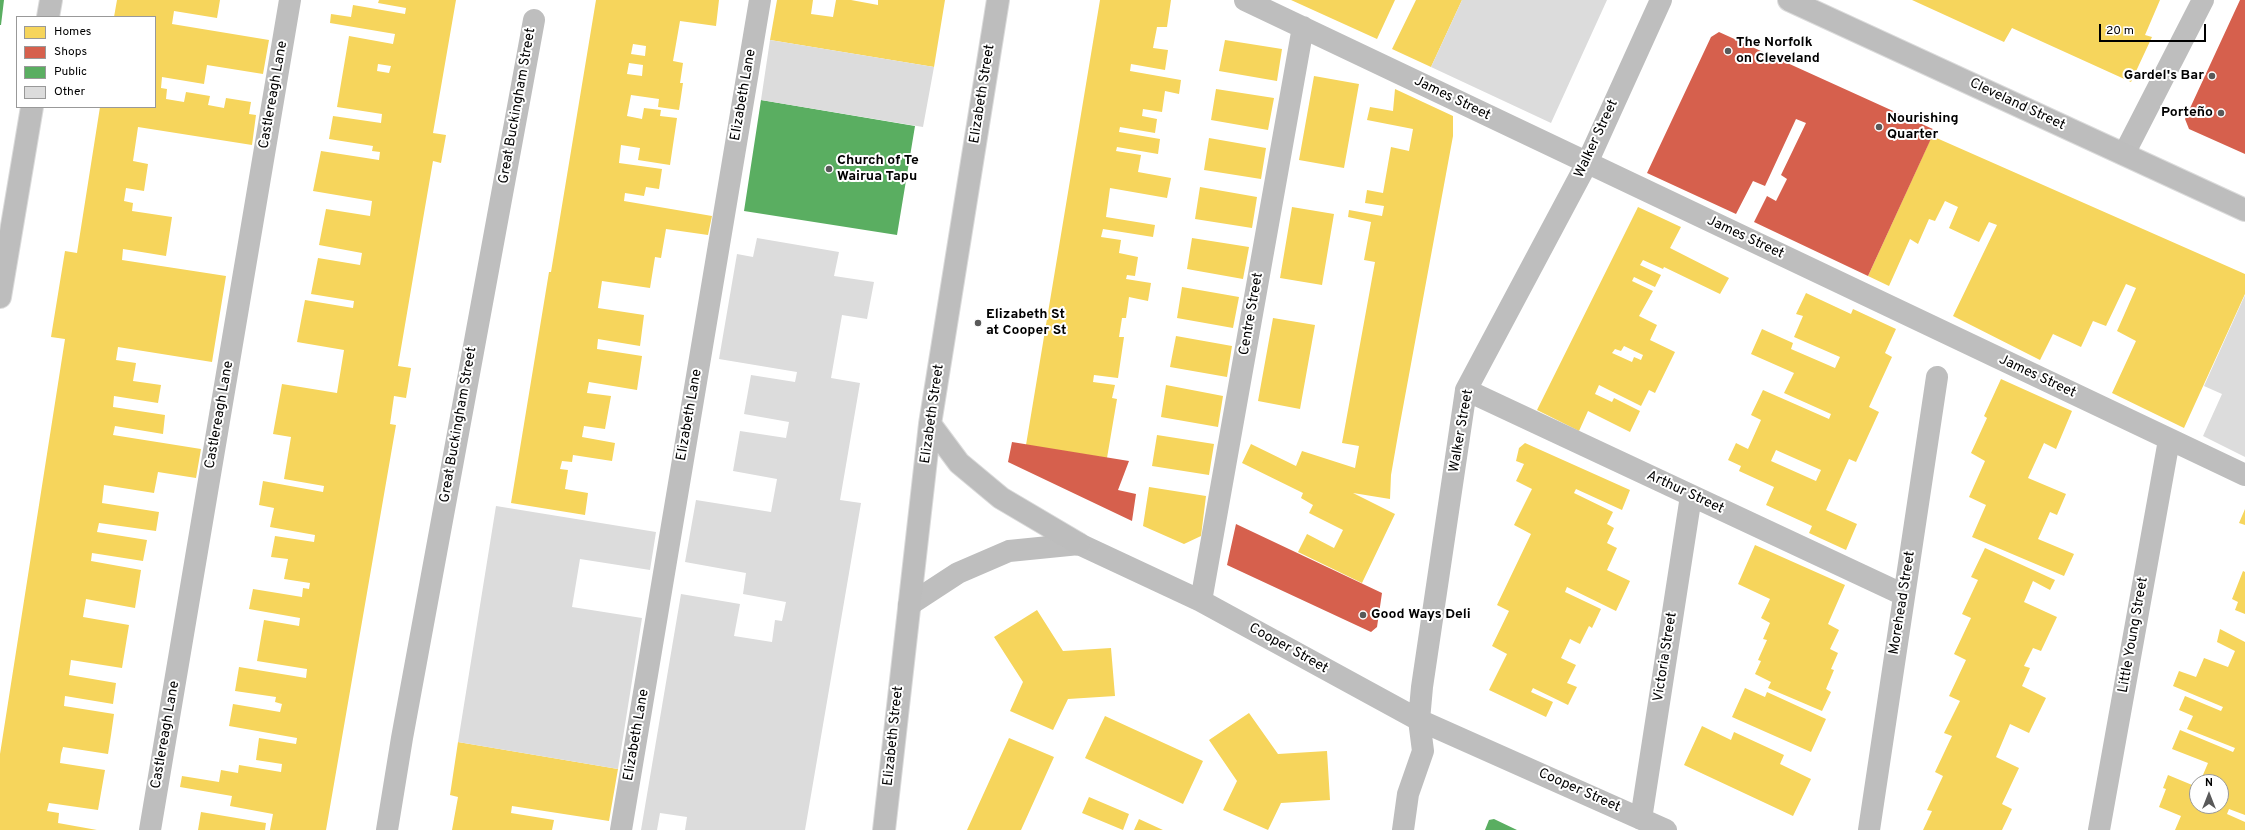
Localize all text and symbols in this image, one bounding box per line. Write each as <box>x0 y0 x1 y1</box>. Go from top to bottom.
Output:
legend <box>16 16 156 108</box>
scale bar <box>2101 16 2208 42</box>
text: 20 m <box>2106 23 2134 39</box>
text: Homes <box>54 24 91 40</box>
street label: Great Buckingham Street <box>496 27 540 185</box>
place label: The Norfolk on Cleveland <box>1736 35 1820 68</box>
street label: Castlereagh Lane <box>256 40 292 150</box>
street label: Elizabeth Street <box>967 43 999 145</box>
text: Shops <box>54 44 87 60</box>
marker: The Norfolk on Cleveland <box>1723 46 1733 56</box>
street label: Elizabeth Lane <box>728 48 760 142</box>
text: Public <box>54 64 87 80</box>
place label: Gardel's Bar <box>2124 68 2204 84</box>
marker: Gardel's Bar <box>2207 71 2217 81</box>
street label: James Street <box>1411 73 1493 125</box>
street label: Cleveland Street <box>1966 75 2068 135</box>
text: Other <box>54 84 85 100</box>
street label: Walker Street <box>1572 97 1622 181</box>
place label: Porteño <box>2161 105 2213 121</box>
marker: Porteño <box>2216 108 2226 118</box>
place label: Nourishing Quarter <box>1887 111 1959 144</box>
marker: Nourishing Quarter <box>1874 122 1884 132</box>
place label: Church of Te Wairua Tapu <box>837 153 919 186</box>
marker: Church of Te Wairua Tapu <box>824 164 834 174</box>
street label: James Street <box>1704 213 1786 263</box>
street label: Centre Street <box>1236 271 1268 357</box>
place label: Elizabeth St at Cooper St <box>986 307 1067 340</box>
marker: Elizabeth St at Cooper St <box>973 318 983 328</box>
street label: Great Buckingham Street <box>437 346 481 504</box>
street label: James Street <box>1996 352 2078 402</box>
street label: Castlereagh Lane <box>202 360 238 470</box>
street label: Elizabeth Street <box>918 363 948 465</box>
street label: Elizabeth Lane <box>674 368 706 462</box>
street label: Walker Street <box>1446 388 1478 474</box>
street label: Arthur Street <box>1644 468 1726 518</box>
street label: Morehead Street <box>1887 550 1919 656</box>
street label: Little Young Street <box>2116 576 2152 694</box>
place label: Good Ways Deli <box>1371 607 1471 623</box>
marker: Good Ways Deli <box>1358 610 1368 620</box>
street label: Victoria Street <box>1651 611 1681 703</box>
street label: Cooper Street <box>1245 620 1331 678</box>
street label: Castlereagh Lane <box>148 680 184 790</box>
street label: Elizabeth Street <box>880 685 908 787</box>
street label: Elizabeth Lane <box>621 688 653 782</box>
street label: Cooper Street <box>1535 765 1623 817</box>
north arrow <box>2189 774 2229 814</box>
text: N <box>2205 776 2213 790</box>

